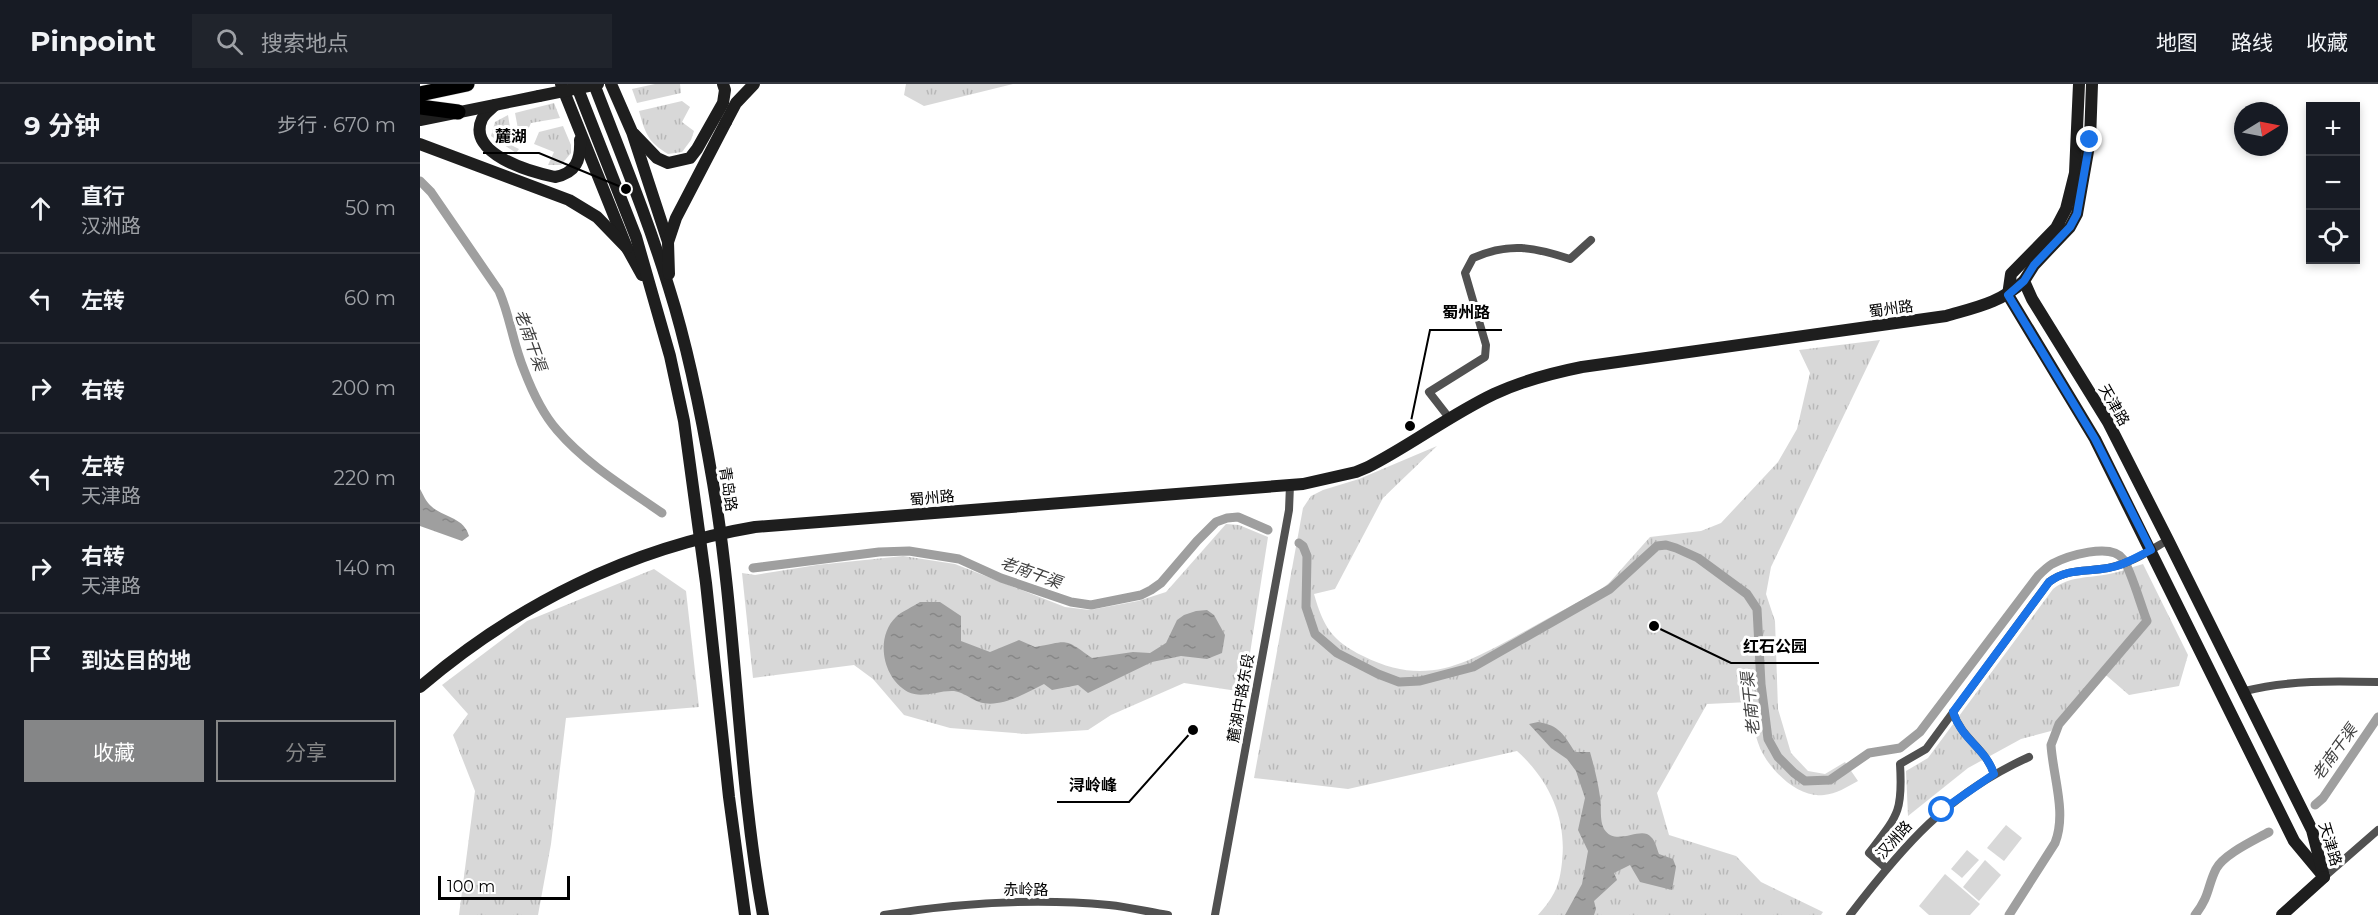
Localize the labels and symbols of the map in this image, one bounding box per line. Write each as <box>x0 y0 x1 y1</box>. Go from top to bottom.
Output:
north arrow <box>2234 102 2288 156</box>
callout: 麓湖 <box>483 119 539 153</box>
route end <box>2076 126 2102 152</box>
text: 麓湖 <box>495 127 527 146</box>
callout: 蜀州路 <box>1430 296 1502 330</box>
street label: 蜀州路 <box>1867 296 1915 321</box>
text: 蜀州路 <box>1442 303 1490 322</box>
water label: 老南干渠 <box>511 307 551 375</box>
street label: 天津路 <box>2095 381 2134 429</box>
street label: 青岛路 <box>716 465 741 513</box>
street label: 蜀州路 <box>909 486 955 509</box>
water label: 老南干渠 <box>998 553 1066 593</box>
callout: 红石公园 <box>1731 629 1819 663</box>
text: 红石公园 <box>1743 637 1807 656</box>
street label: 麓湖中路东段 <box>1223 652 1258 744</box>
water label: 老南干渠 <box>1737 669 1763 737</box>
water label: 老南干渠 <box>2308 719 2362 784</box>
callout: 浔岭峰 <box>1057 768 1129 802</box>
text: 浔岭峰 <box>1069 776 1117 795</box>
route start <box>1928 796 1954 822</box>
street label: 汉洲路 <box>1872 817 1916 863</box>
street label: 天津路 <box>2315 820 2346 868</box>
scale bar <box>438 873 570 900</box>
street label: 赤岭路 <box>1003 880 1049 899</box>

